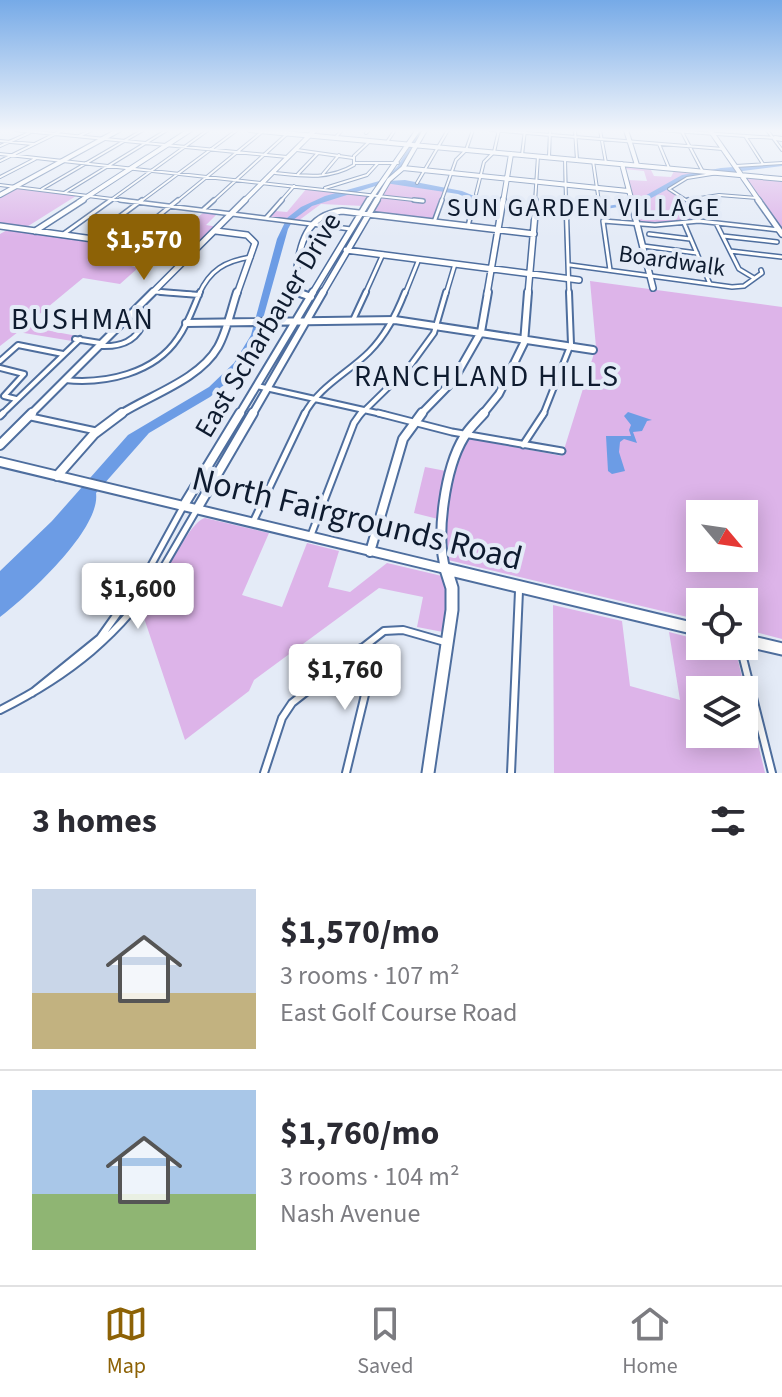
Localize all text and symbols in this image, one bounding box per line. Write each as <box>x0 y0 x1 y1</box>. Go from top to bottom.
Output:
district label: SUN GARDEN VILLAGE <box>447 189 721 226</box>
street label: East Scharbauer Drive <box>185 205 351 445</box>
pin: $1,570 <box>79 214 209 282</box>
text: $1,570 <box>106 221 182 258</box>
street label: Boardwalk <box>616 236 728 286</box>
district label: BUSHMAN <box>11 298 155 341</box>
district label: RANCHLAND HILLS <box>354 355 620 398</box>
street label: North Fairgrounds Road <box>187 454 527 584</box>
north arrow <box>686 500 758 572</box>
map controls <box>686 500 758 748</box>
pin: $1,600 <box>73 563 203 631</box>
text: $1,600 <box>100 570 176 607</box>
button: locate <box>686 588 758 660</box>
pin: $1,760 <box>280 644 410 712</box>
text: $1,760 <box>307 651 383 688</box>
button: layers <box>686 676 758 748</box>
text: 3 homes <box>32 797 157 846</box>
icon: filters <box>706 799 750 843</box>
text: $1,570/mo <box>280 908 440 957</box>
icon: home <box>96 921 192 1017</box>
text: 3 rooms · 107 m² <box>280 957 459 994</box>
text: East Golf Course Road <box>280 994 518 1031</box>
text: $1,760/mo <box>280 1109 440 1158</box>
icon: home <box>96 1122 192 1218</box>
text: 3 rooms · 104 m² <box>280 1158 459 1195</box>
text: Nash Avenue <box>280 1195 420 1232</box>
tab: Map <box>104 1302 148 1382</box>
tab: Saved <box>357 1302 413 1382</box>
tab: Home <box>622 1302 678 1382</box>

